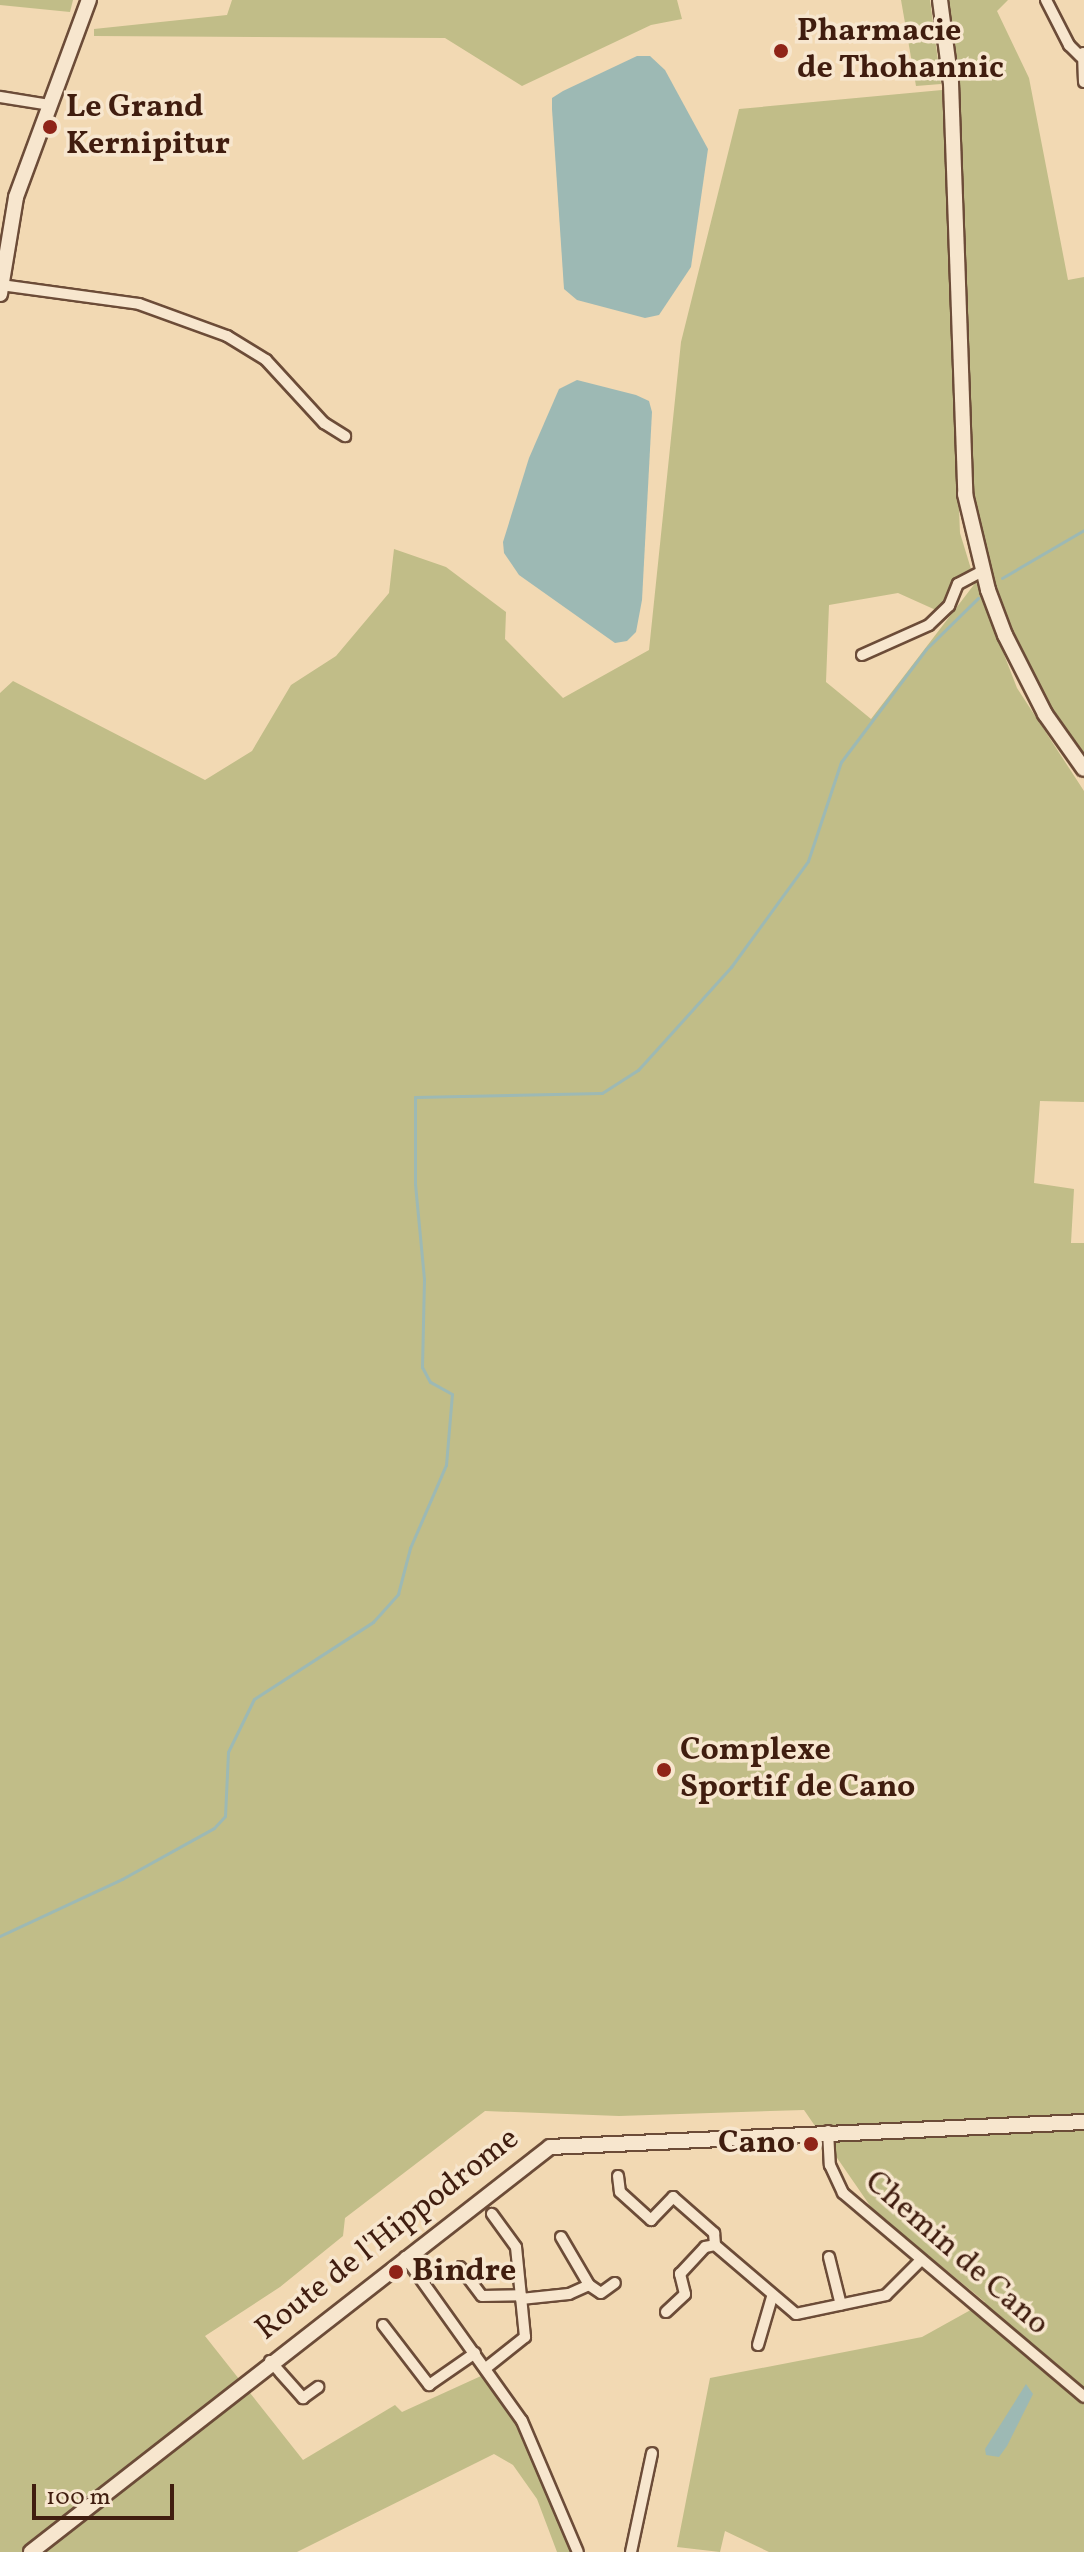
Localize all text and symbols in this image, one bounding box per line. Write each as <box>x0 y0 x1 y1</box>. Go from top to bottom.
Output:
place label: Pharmacie de Thohannic <box>797 14 1004 89</box>
marker: Pharmacie de Thohannic <box>772 42 790 60</box>
place label: Le Grand Kernipitur <box>66 90 230 165</box>
marker: Le Grand Kernipitur <box>41 118 59 136</box>
place label: Complexe Sportif de Cano <box>680 1733 913 1808</box>
marker: Complexe Sportif de Cano <box>655 1761 673 1779</box>
street label: Route de l'Hippodrome <box>249 2120 527 2350</box>
place label: Cano <box>718 2125 795 2163</box>
marker: Cano <box>802 2135 820 2153</box>
street label: Chemin de Cano <box>856 2164 1056 2344</box>
place label: Bindre <box>412 2253 516 2291</box>
marker: Bindre <box>387 2263 405 2281</box>
scale bar <box>36 2468 178 2518</box>
text: 100 m <box>46 2481 111 2515</box>

